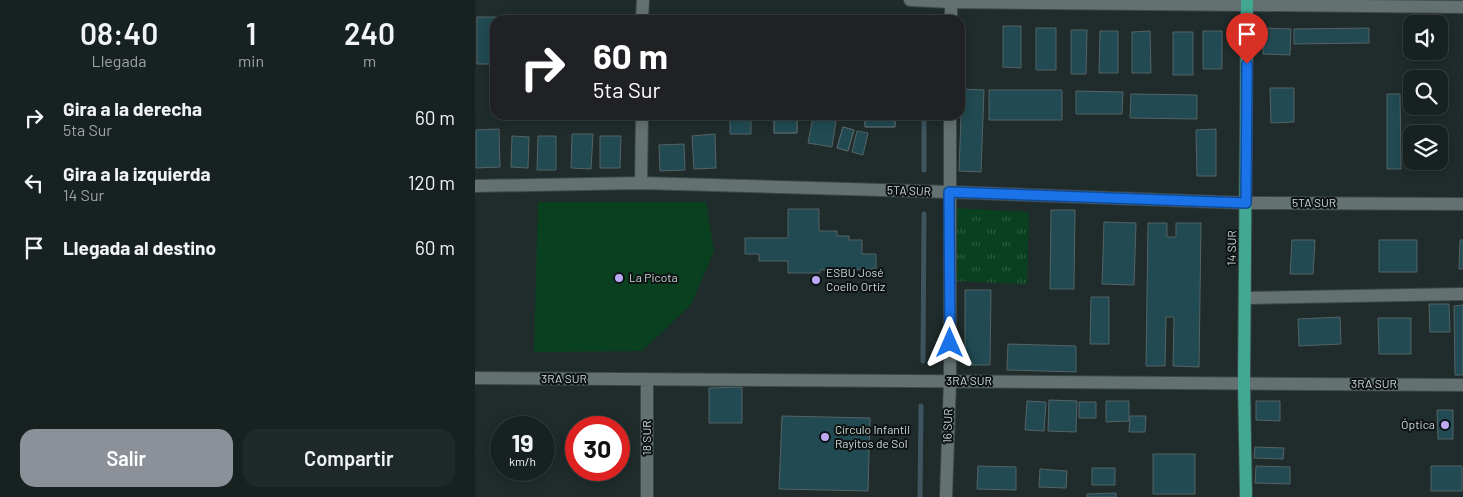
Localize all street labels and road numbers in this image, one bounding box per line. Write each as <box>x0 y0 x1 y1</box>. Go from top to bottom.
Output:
street label: 5TA SUR <box>887 182 931 198</box>
street label: 5TA SUR <box>1292 195 1336 209</box>
street label: 14 SUR <box>1224 230 1238 266</box>
street label: 3RA SUR <box>541 371 587 385</box>
street label: 3RA SUR <box>946 373 992 387</box>
street label: 3RA SUR <box>1351 376 1397 390</box>
street label: 16 SUR <box>939 408 955 444</box>
street label: 18 SUR <box>639 421 653 455</box>

